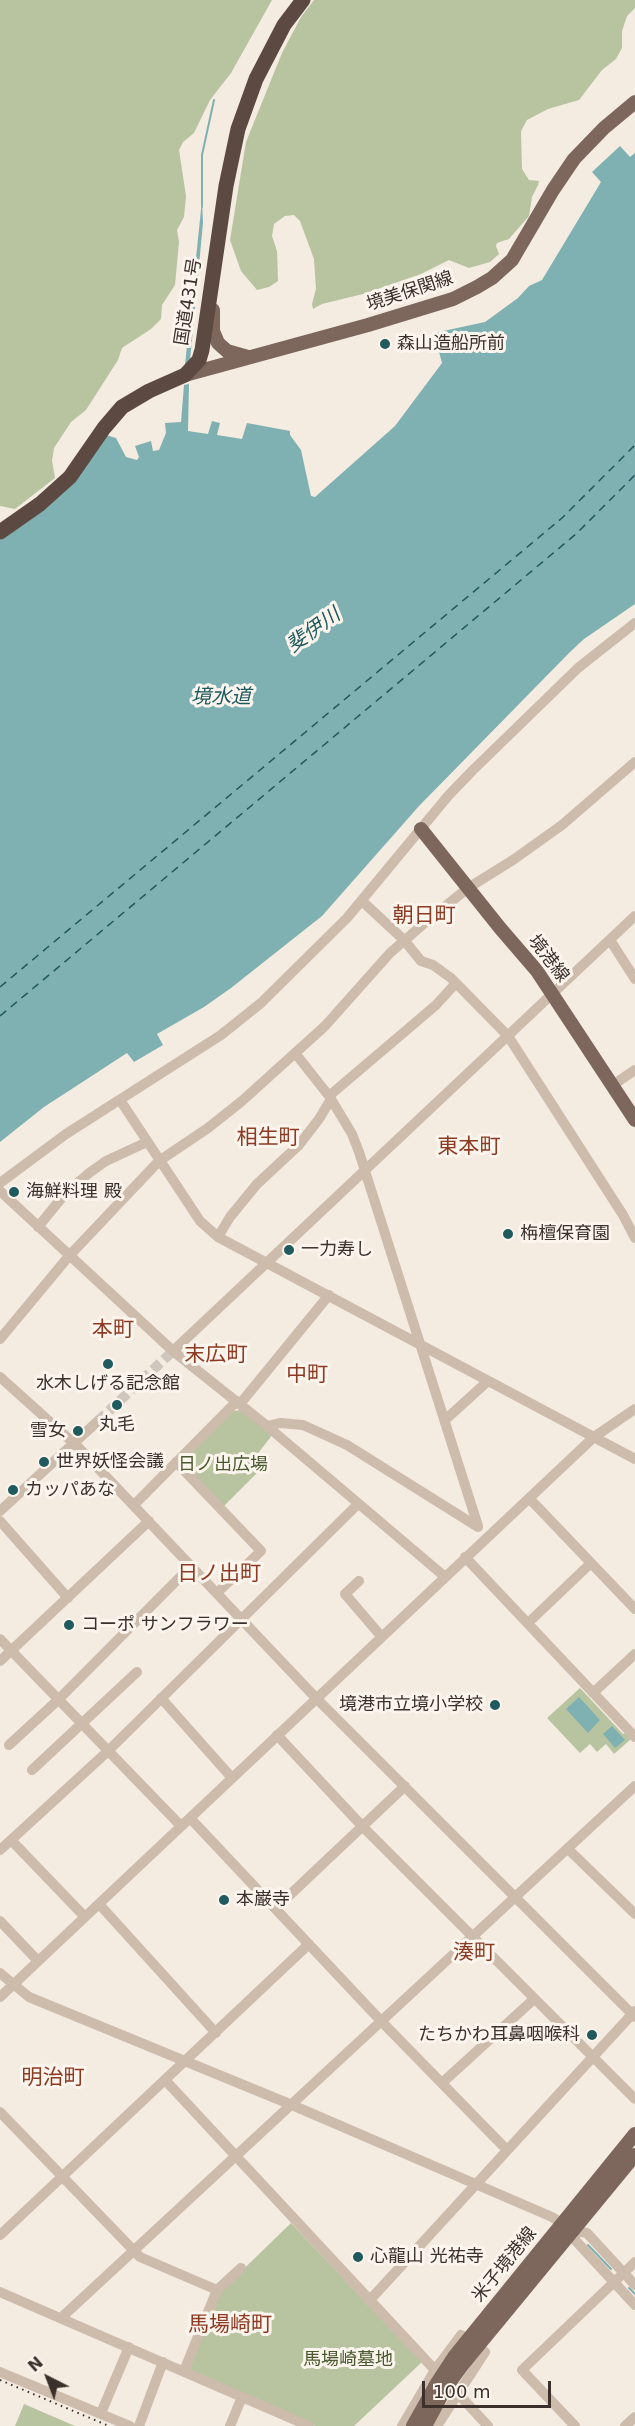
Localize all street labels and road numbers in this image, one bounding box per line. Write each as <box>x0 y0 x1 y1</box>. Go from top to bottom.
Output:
street label: 国道431号 <box>171 257 207 347</box>
street label: 境美保関線 <box>364 268 456 316</box>
street label: 境港線 <box>523 931 573 987</box>
street label: 米子境港線 <box>468 2223 542 2307</box>

